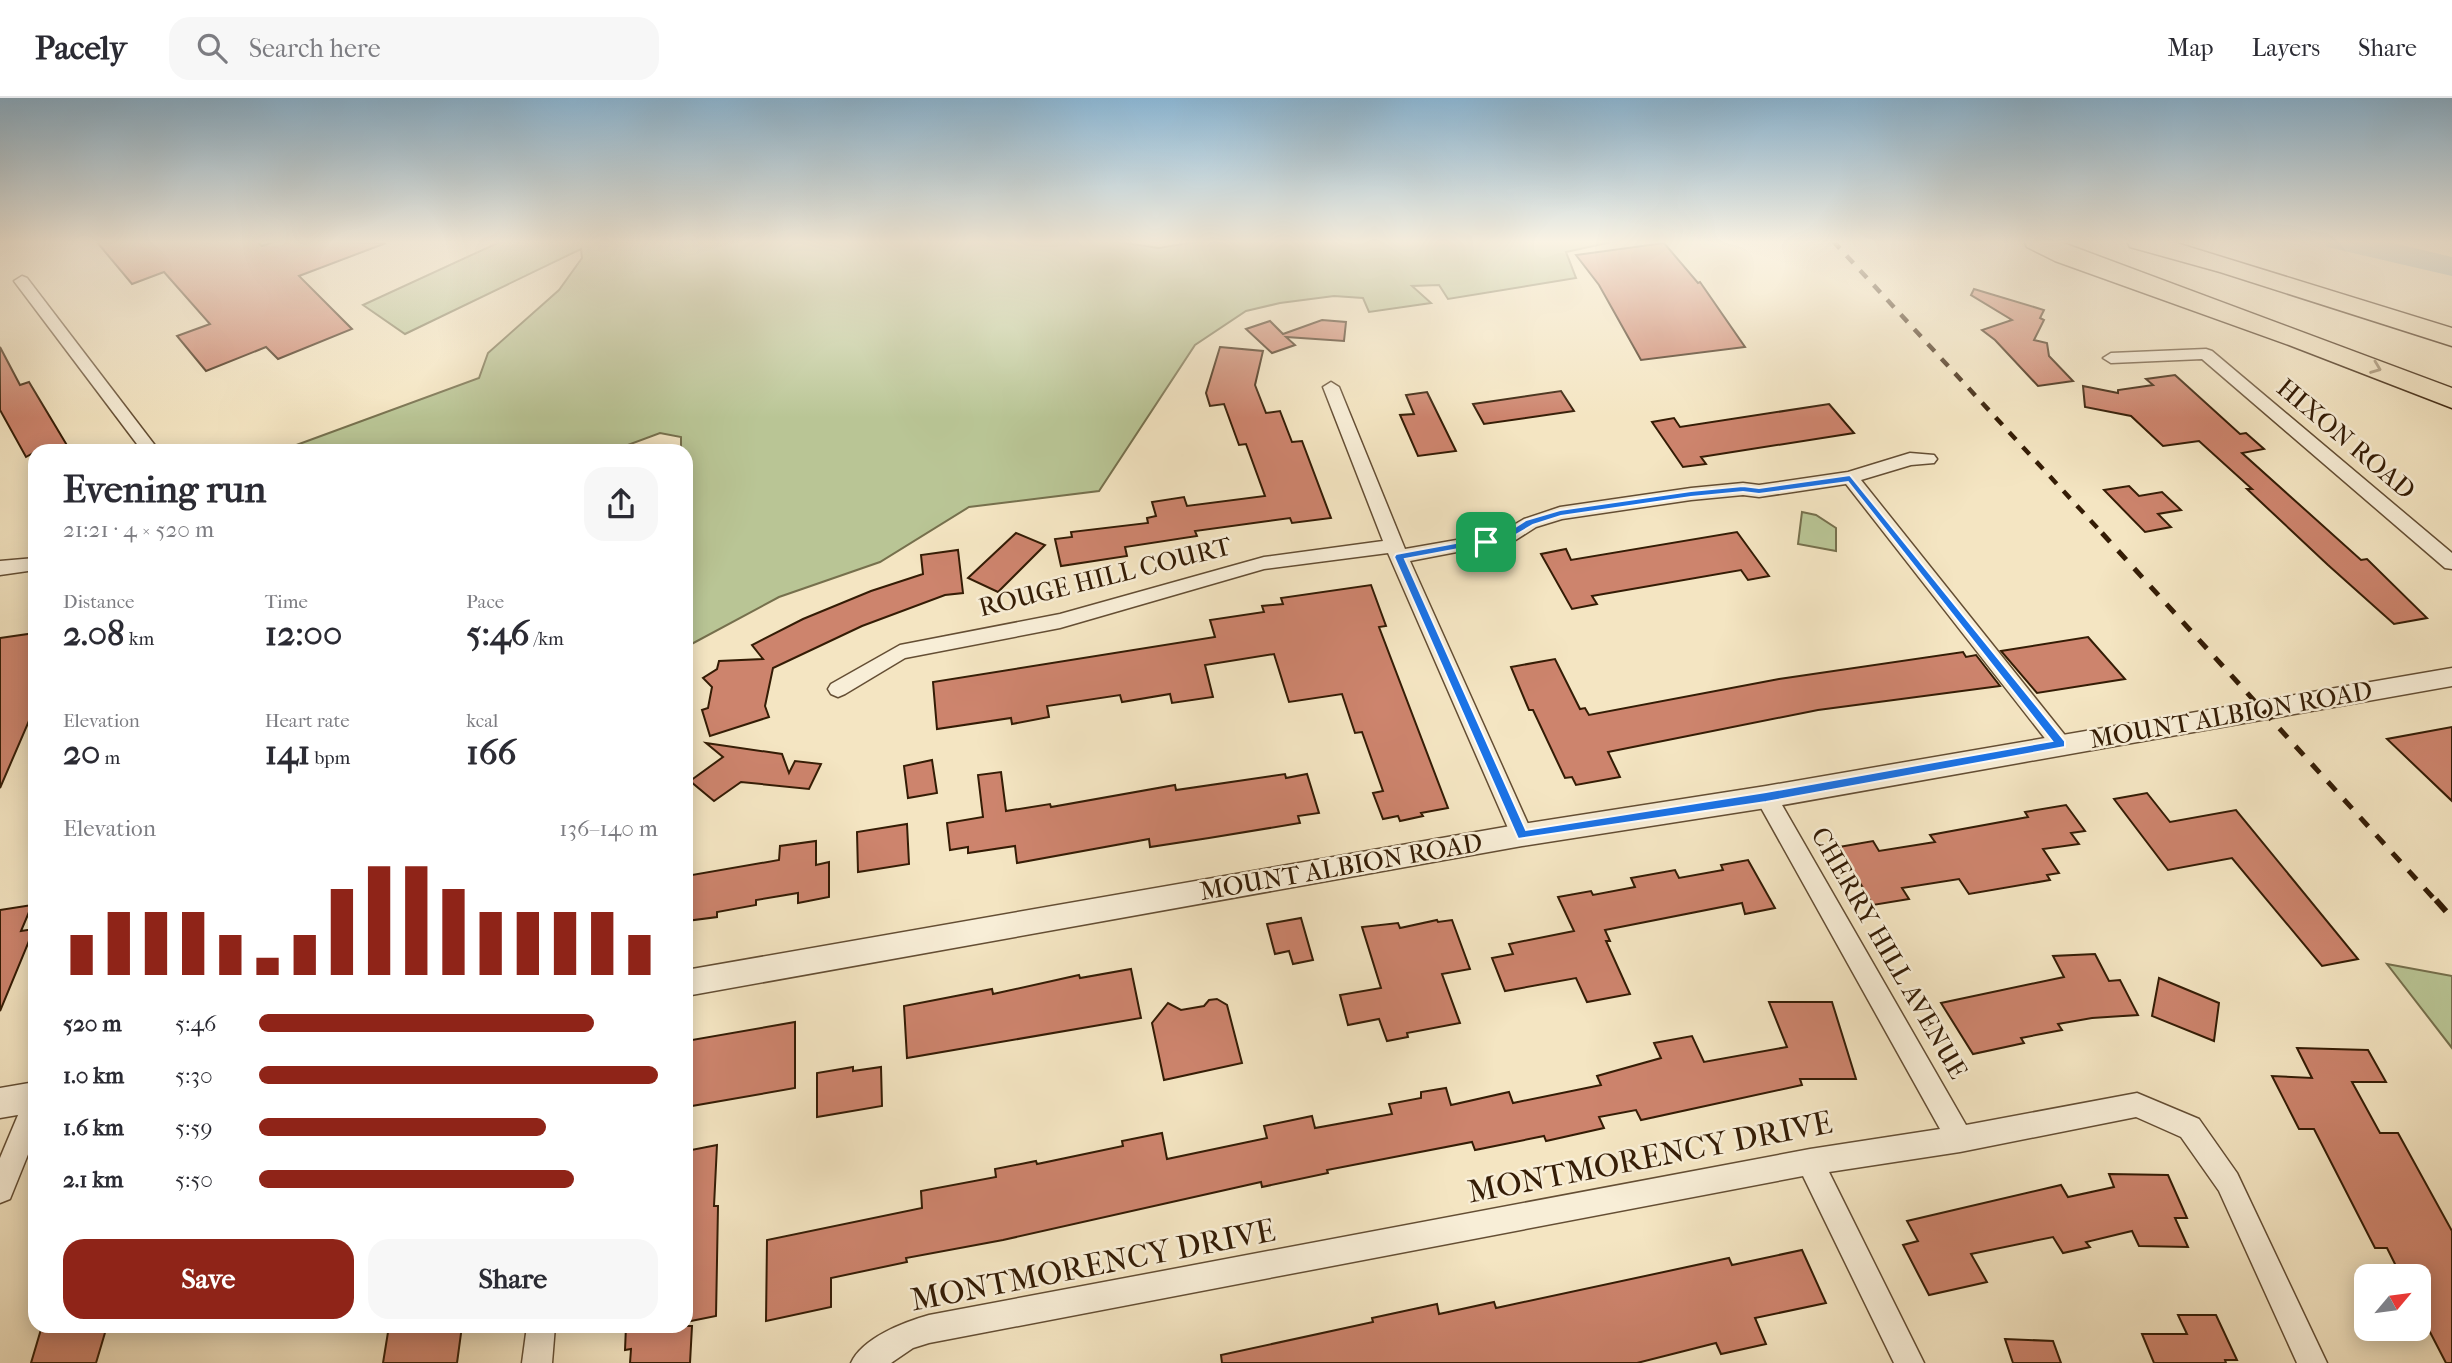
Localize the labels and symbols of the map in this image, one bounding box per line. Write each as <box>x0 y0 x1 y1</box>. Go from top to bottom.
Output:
one-way arrow <box>2369 360 2382 374</box>
street label: HIXON ROAD <box>2271 372 2421 506</box>
pin <box>1456 512 1516 572</box>
street label: ROUGE HILL COURT <box>975 530 1235 623</box>
street label: MOUNT ALBION ROAD <box>2087 675 2375 755</box>
street label: CHERRY HILL AVENUE <box>1804 822 1974 1084</box>
street label: MOUNT ALBION ROAD <box>1197 827 1485 907</box>
street label: MONTMORENCY DRIVE <box>1465 1103 1835 1211</box>
street label: MONTMORENCY DRIVE <box>908 1211 1278 1319</box>
north arrow <box>2354 1264 2431 1340</box>

